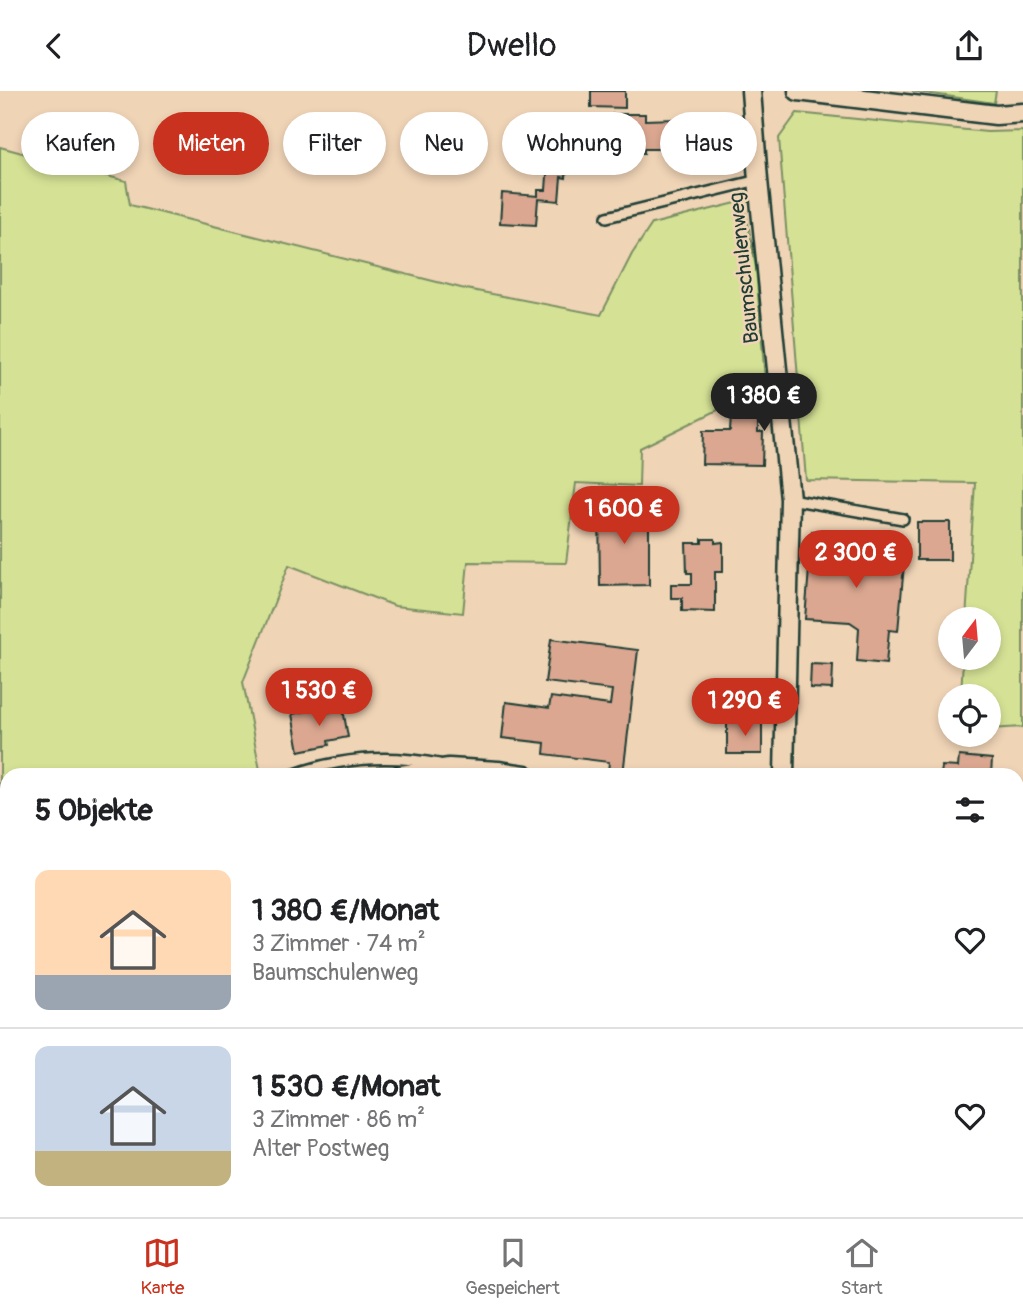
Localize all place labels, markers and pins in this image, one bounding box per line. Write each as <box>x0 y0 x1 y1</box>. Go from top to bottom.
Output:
pin: 1 380 € <box>699 373 829 433</box>
pin: 1 600 € <box>559 487 689 546</box>
pin: 2 300 € <box>791 531 921 590</box>
pin: 1 530 € <box>254 669 384 728</box>
pin: 1 290 € <box>680 679 810 738</box>

